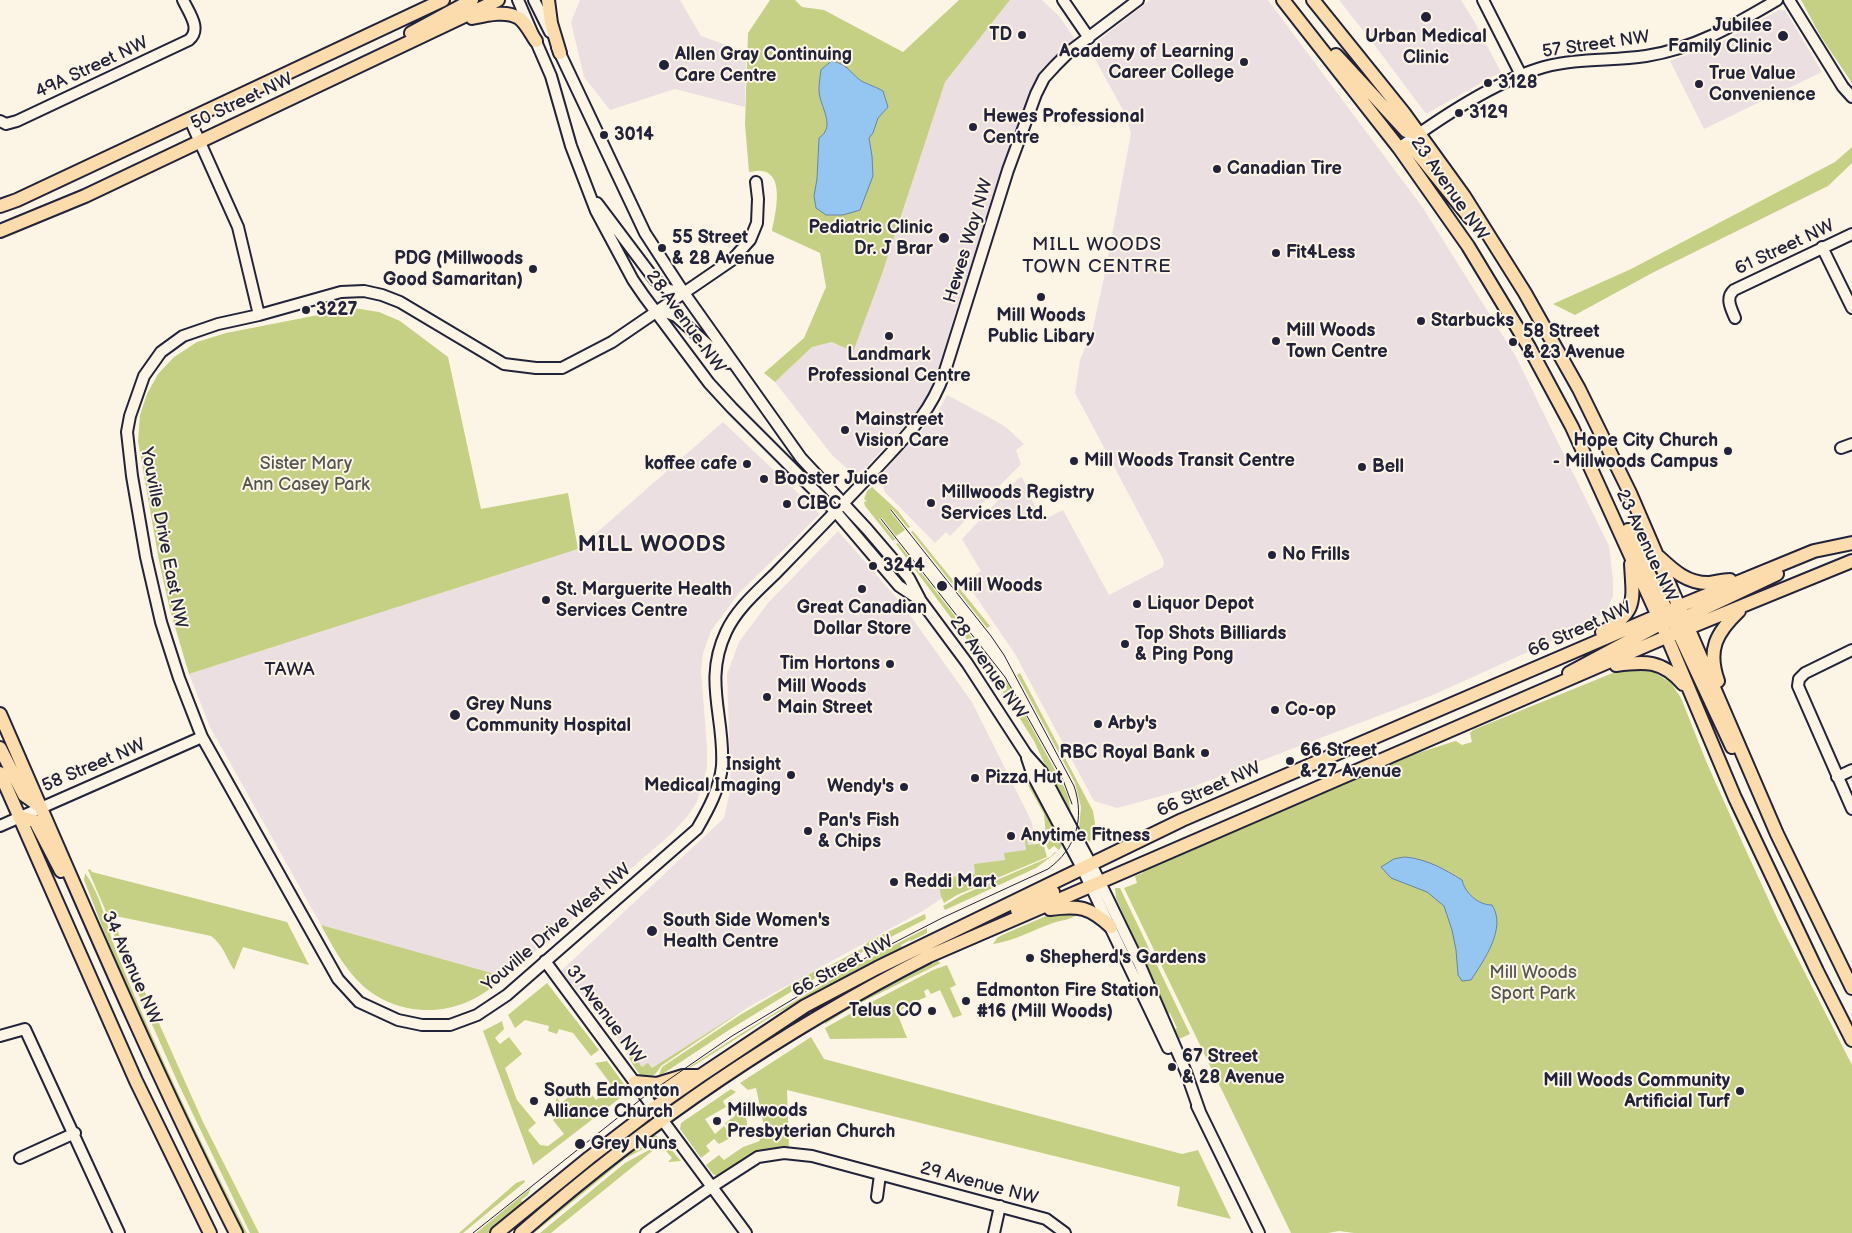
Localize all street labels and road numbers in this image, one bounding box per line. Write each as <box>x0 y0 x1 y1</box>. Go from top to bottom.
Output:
street label: 57 Street NW <box>1541 27 1651 63</box>
street label: 49A Street NW <box>32 33 152 103</box>
street label: 50 Street NW <box>188 69 296 135</box>
street label: 23 Avenue NW <box>1405 133 1493 245</box>
street label: Hewes Way NW <box>940 176 998 306</box>
street label: 61 Street NW <box>1732 216 1838 280</box>
street label: 28 Avenue NW <box>641 267 729 377</box>
street label: Youville Drive East NW <box>135 446 191 630</box>
street label: 23 Avenue NW <box>1611 486 1681 606</box>
street label: 66 Street NW <box>1525 598 1635 662</box>
street label: 28 Avenue NW <box>944 612 1032 724</box>
street label: 58 Street NW <box>39 735 149 797</box>
street label: 66 Street NW <box>1154 758 1264 822</box>
street label: Youville Drive West NW <box>478 859 636 997</box>
street label: 34 Avenue NW <box>96 908 166 1028</box>
street label: 66 Street NW <box>789 931 897 1003</box>
street label: 31 Avenue NW <box>561 961 649 1069</box>
street label: 29 Avenue NW <box>918 1158 1040 1210</box>

